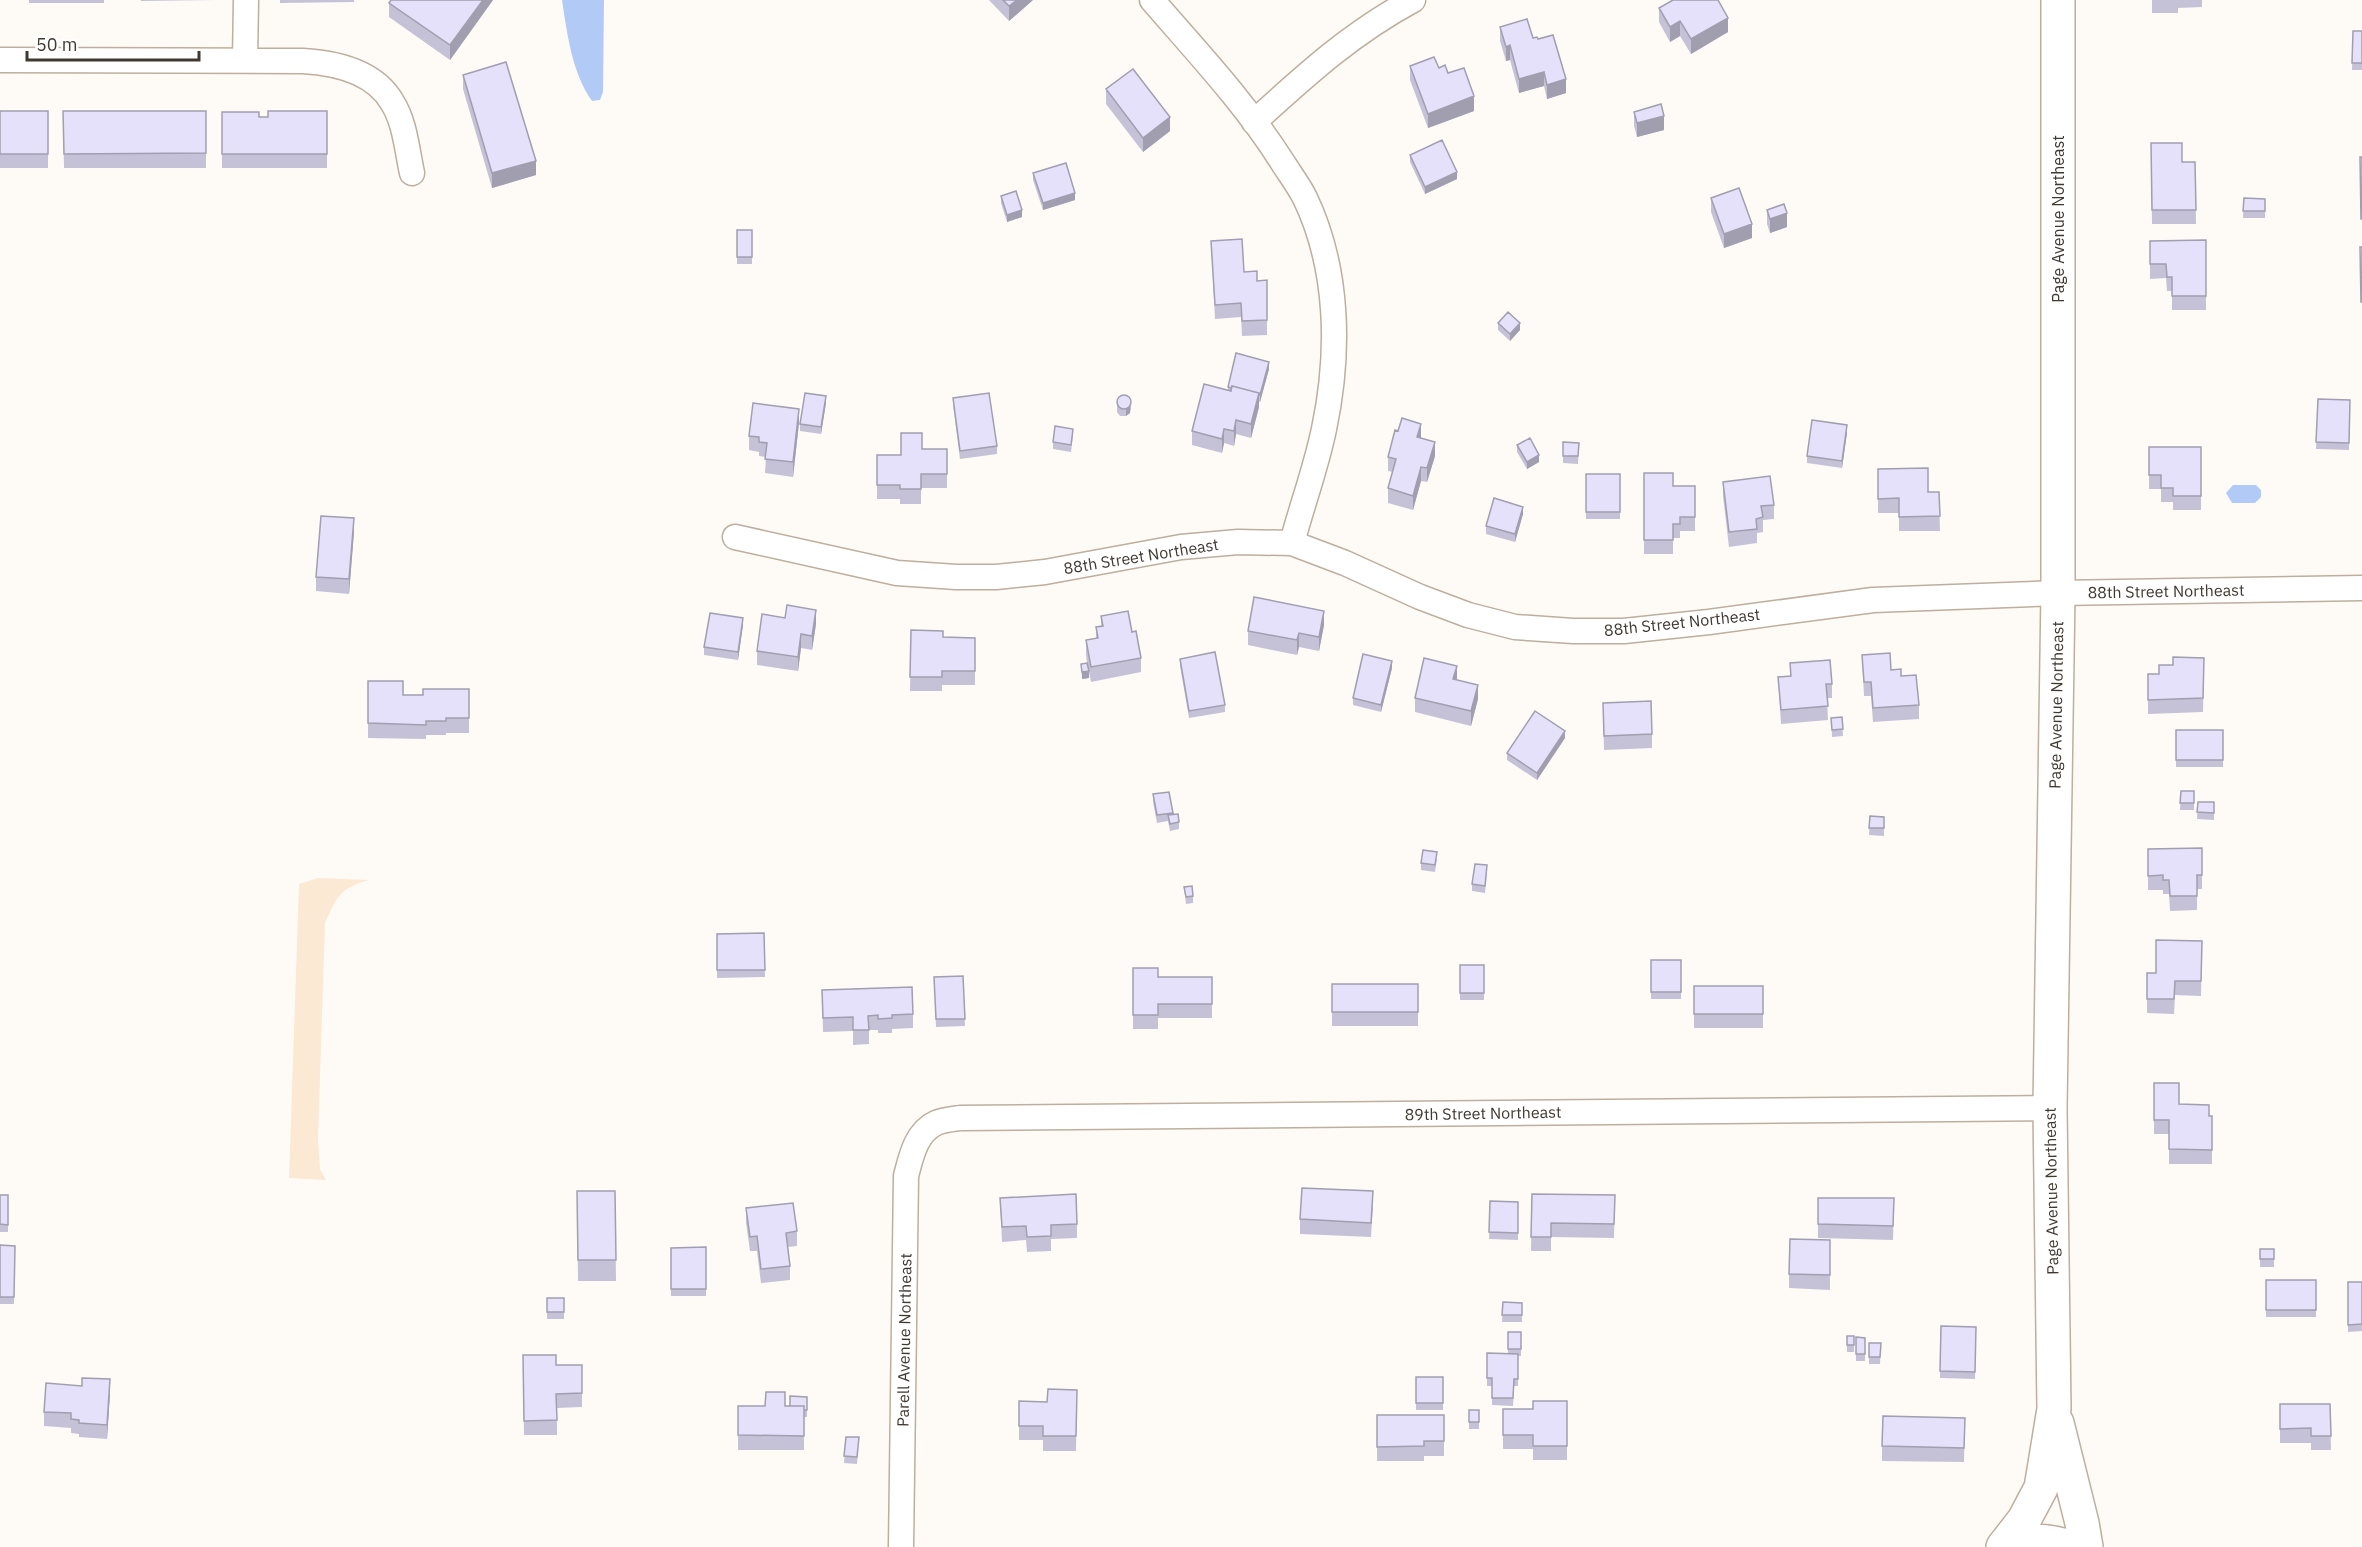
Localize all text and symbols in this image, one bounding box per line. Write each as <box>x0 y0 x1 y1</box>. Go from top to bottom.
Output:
scale bar <box>27 24 200 62</box>
text: 50 m <box>36 33 78 56</box>
street label: Page Avenue Northeast <box>2048 135 2068 303</box>
street label: 88th Street Northeast <box>1062 534 1220 578</box>
street label: 88th Street Northeast <box>2087 580 2245 602</box>
street label: 88th Street Northeast <box>1603 604 1761 640</box>
street label: Page Avenue Northeast <box>2045 621 2067 789</box>
street label: 89th Street Northeast <box>1404 1102 1562 1124</box>
street label: Page Avenue Northeast <box>2040 1107 2062 1275</box>
street label: Parell Avenue Northeast <box>892 1253 916 1427</box>

